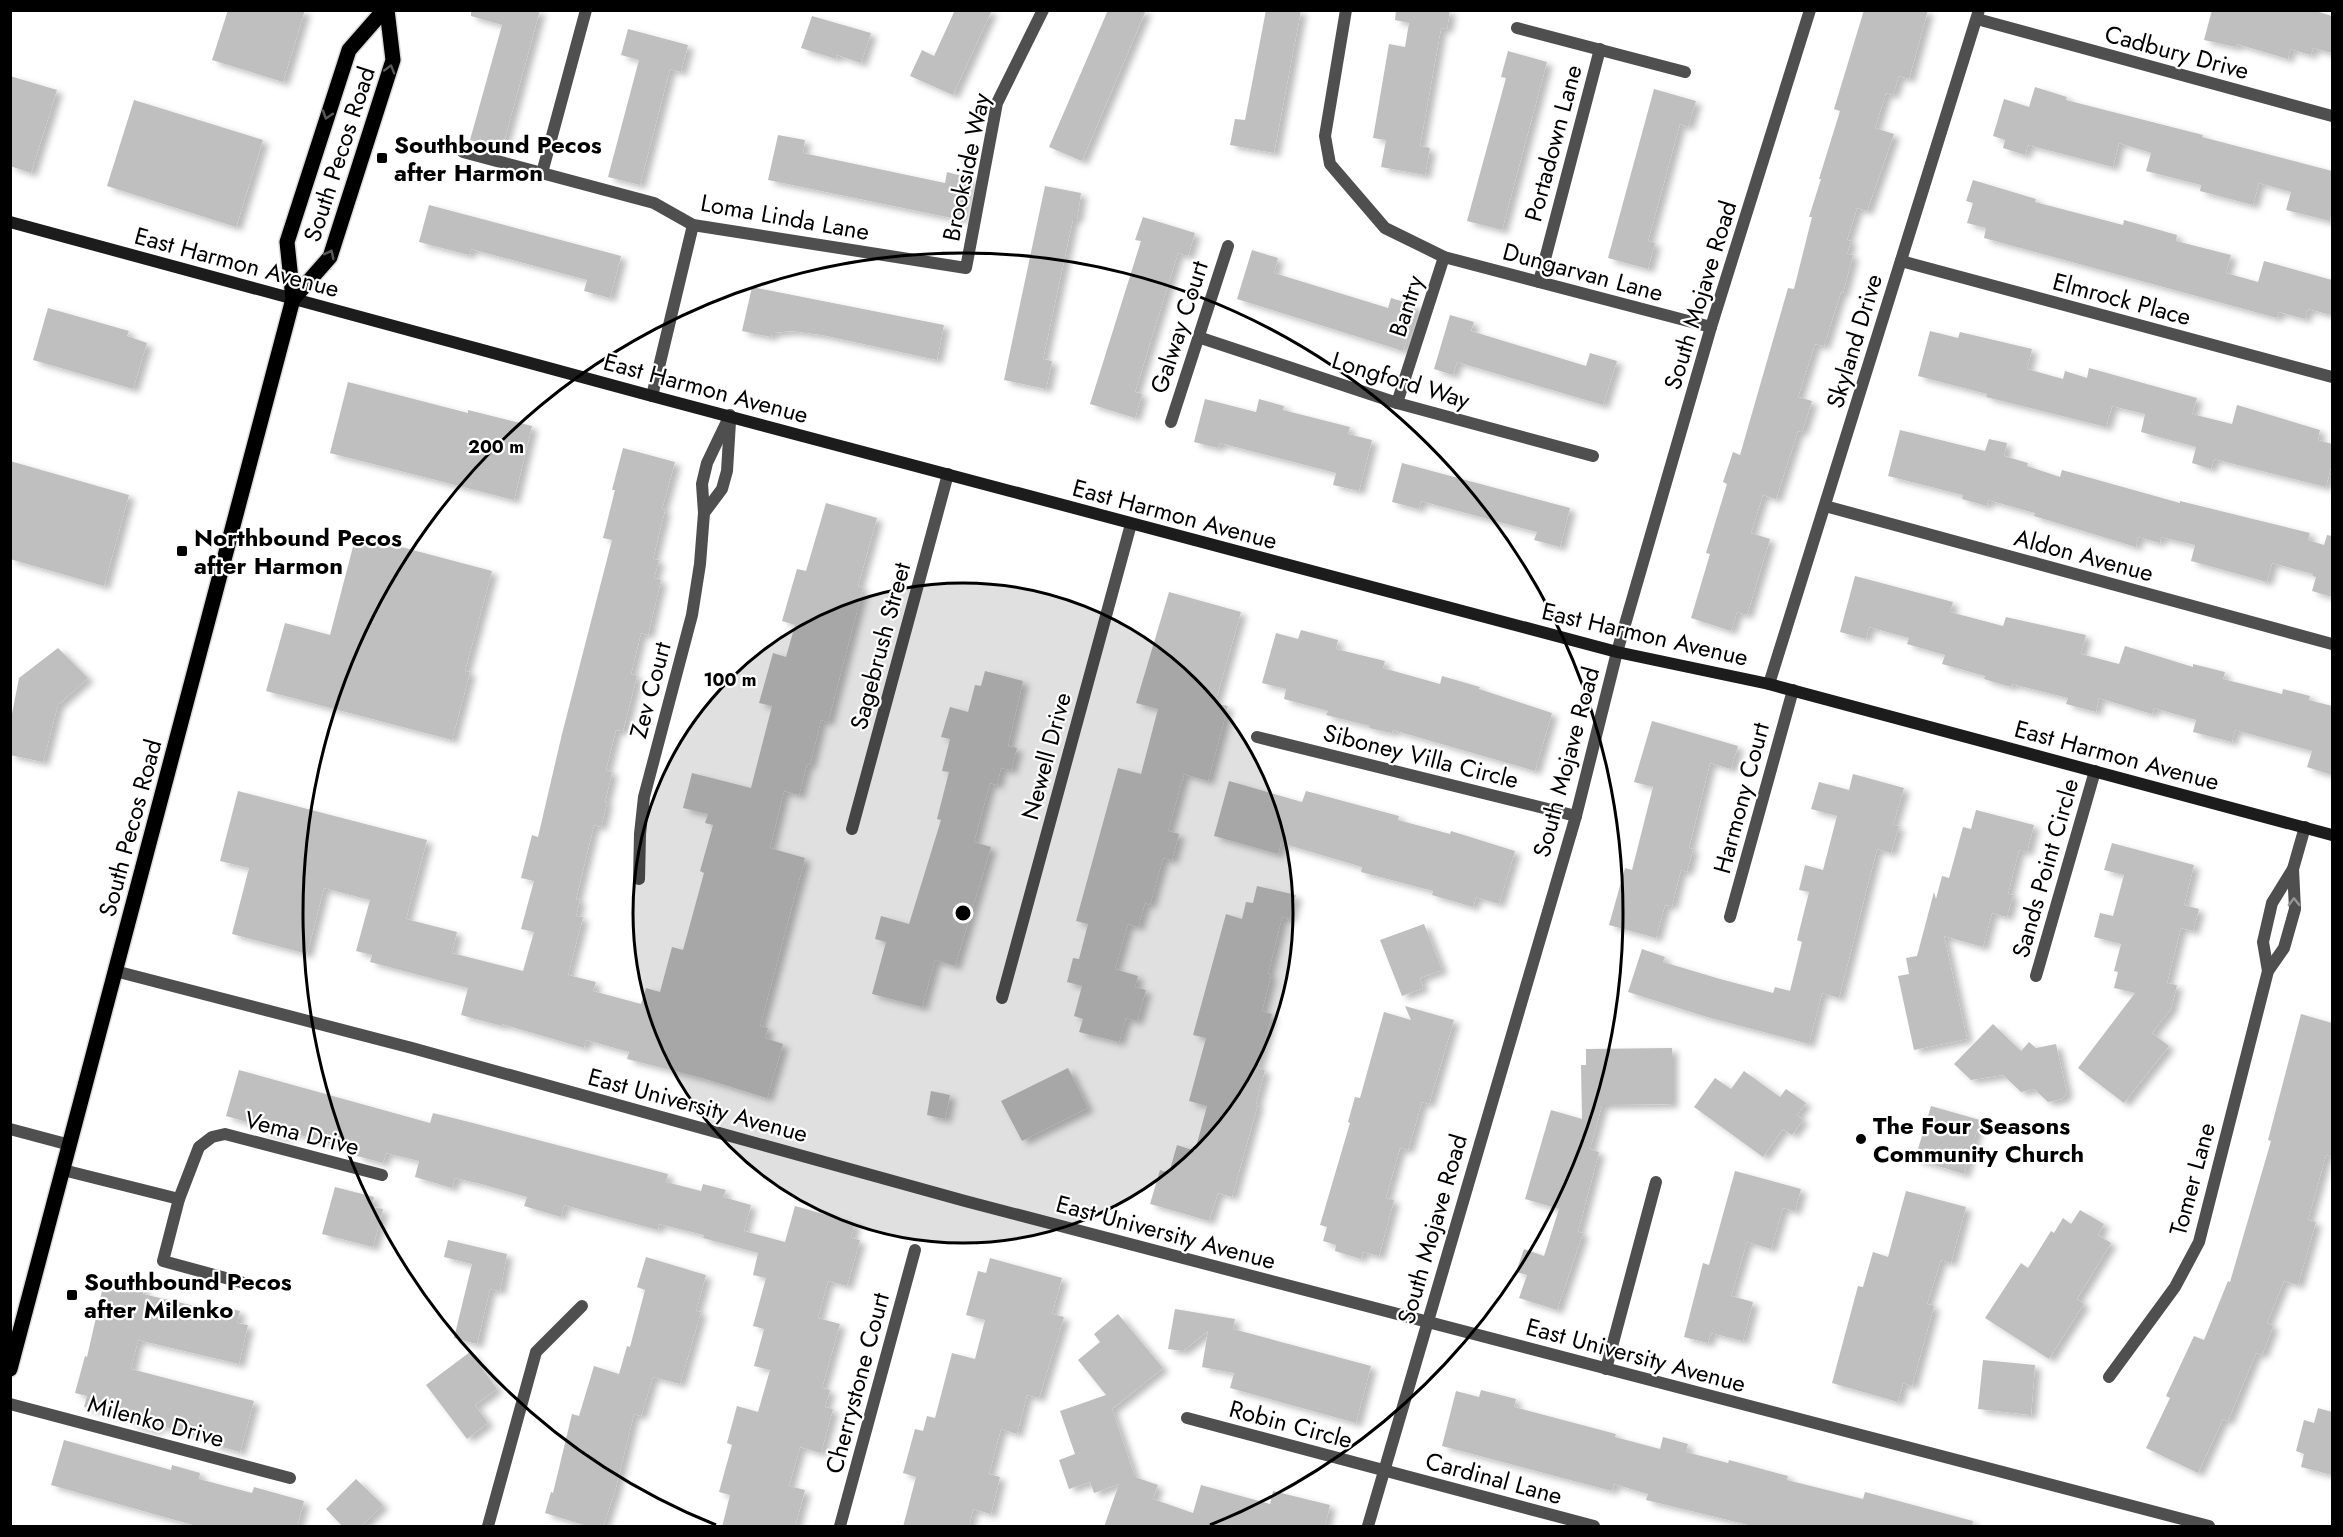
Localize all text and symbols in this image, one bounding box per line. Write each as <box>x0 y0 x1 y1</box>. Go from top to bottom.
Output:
street label: Cadbury Drive <box>2101 16 2253 88</box>
street label: Portadown Lane <box>1515 61 1591 225</box>
street label: South Pecos Road <box>294 62 384 246</box>
one-way arrow <box>383 64 395 75</box>
street label: Brookside Way <box>933 89 999 244</box>
one-way arrow <box>322 109 335 120</box>
place label: Southbound Pecos after Harmon <box>394 127 602 190</box>
marker: Southbound Pecos after Harmon <box>375 151 389 165</box>
street label: Loma Linda Lane <box>698 185 872 249</box>
street label: South Mojave Road <box>1655 196 1745 394</box>
street label: East Harmon Avenue <box>131 218 343 306</box>
street label: Dungarvan Lane <box>1499 234 1667 310</box>
one-way arrow <box>322 249 334 260</box>
street label: Galway Court <box>1141 256 1217 398</box>
street label: Elmrock Place <box>2049 264 2195 334</box>
street label: Bantry <box>1380 270 1432 341</box>
street label: Skyland Drive <box>1817 270 1891 412</box>
street label: Longford Way <box>1328 342 1475 418</box>
street label: East Harmon Avenue <box>600 344 812 432</box>
text: 200 m <box>468 434 524 460</box>
street label: East Harmon Avenue <box>1069 470 1281 558</box>
place label: Northbound Pecos after Harmon <box>194 520 402 583</box>
street label: Aldon Avenue <box>2011 520 2157 590</box>
marker: Northbound Pecos after Harmon <box>175 544 189 558</box>
street label: Sagebrush Street <box>841 558 919 734</box>
street label: East Harmon Avenue <box>1538 593 1752 675</box>
street label: Zev Court <box>620 638 680 742</box>
street label: South Mojave Road <box>1524 663 1608 861</box>
text: 100 m <box>703 667 757 693</box>
street label: Newell Drive <box>1012 688 1080 824</box>
street label: East Harmon Avenue <box>2011 711 2223 799</box>
street label: Siboney Villa Circle <box>1320 715 1522 797</box>
street label: Harmony Court <box>1704 718 1778 877</box>
street label: South Pecos Road <box>89 735 171 921</box>
street label: Sands Point Circle <box>2003 774 2087 962</box>
one-way arrow <box>2288 897 2300 906</box>
centre of rings <box>953 903 973 923</box>
street label: East University Avenue <box>584 1059 812 1151</box>
street label: Vema Drive <box>241 1102 363 1164</box>
place label: The Four Seasons Community Church <box>1873 1108 2084 1171</box>
street label: Tomer Lane <box>2160 1119 2224 1239</box>
street label: South Mojave Road <box>1388 1130 1476 1328</box>
marker: The Four Seasons Community Church <box>1854 1132 1868 1146</box>
street label: East University Avenue <box>1052 1186 1280 1278</box>
place label: Southbound Pecos after Milenko <box>84 1264 292 1327</box>
marker: Southbound Pecos after Milenko <box>65 1288 79 1302</box>
street label: Cherrystone Court <box>816 1288 898 1477</box>
street label: East University Avenue <box>1522 1309 1750 1401</box>
street label: Milenko Drive <box>84 1386 228 1456</box>
street label: Robin Circle <box>1226 1391 1356 1457</box>
street label: Cardinal Lane <box>1422 1443 1566 1513</box>

